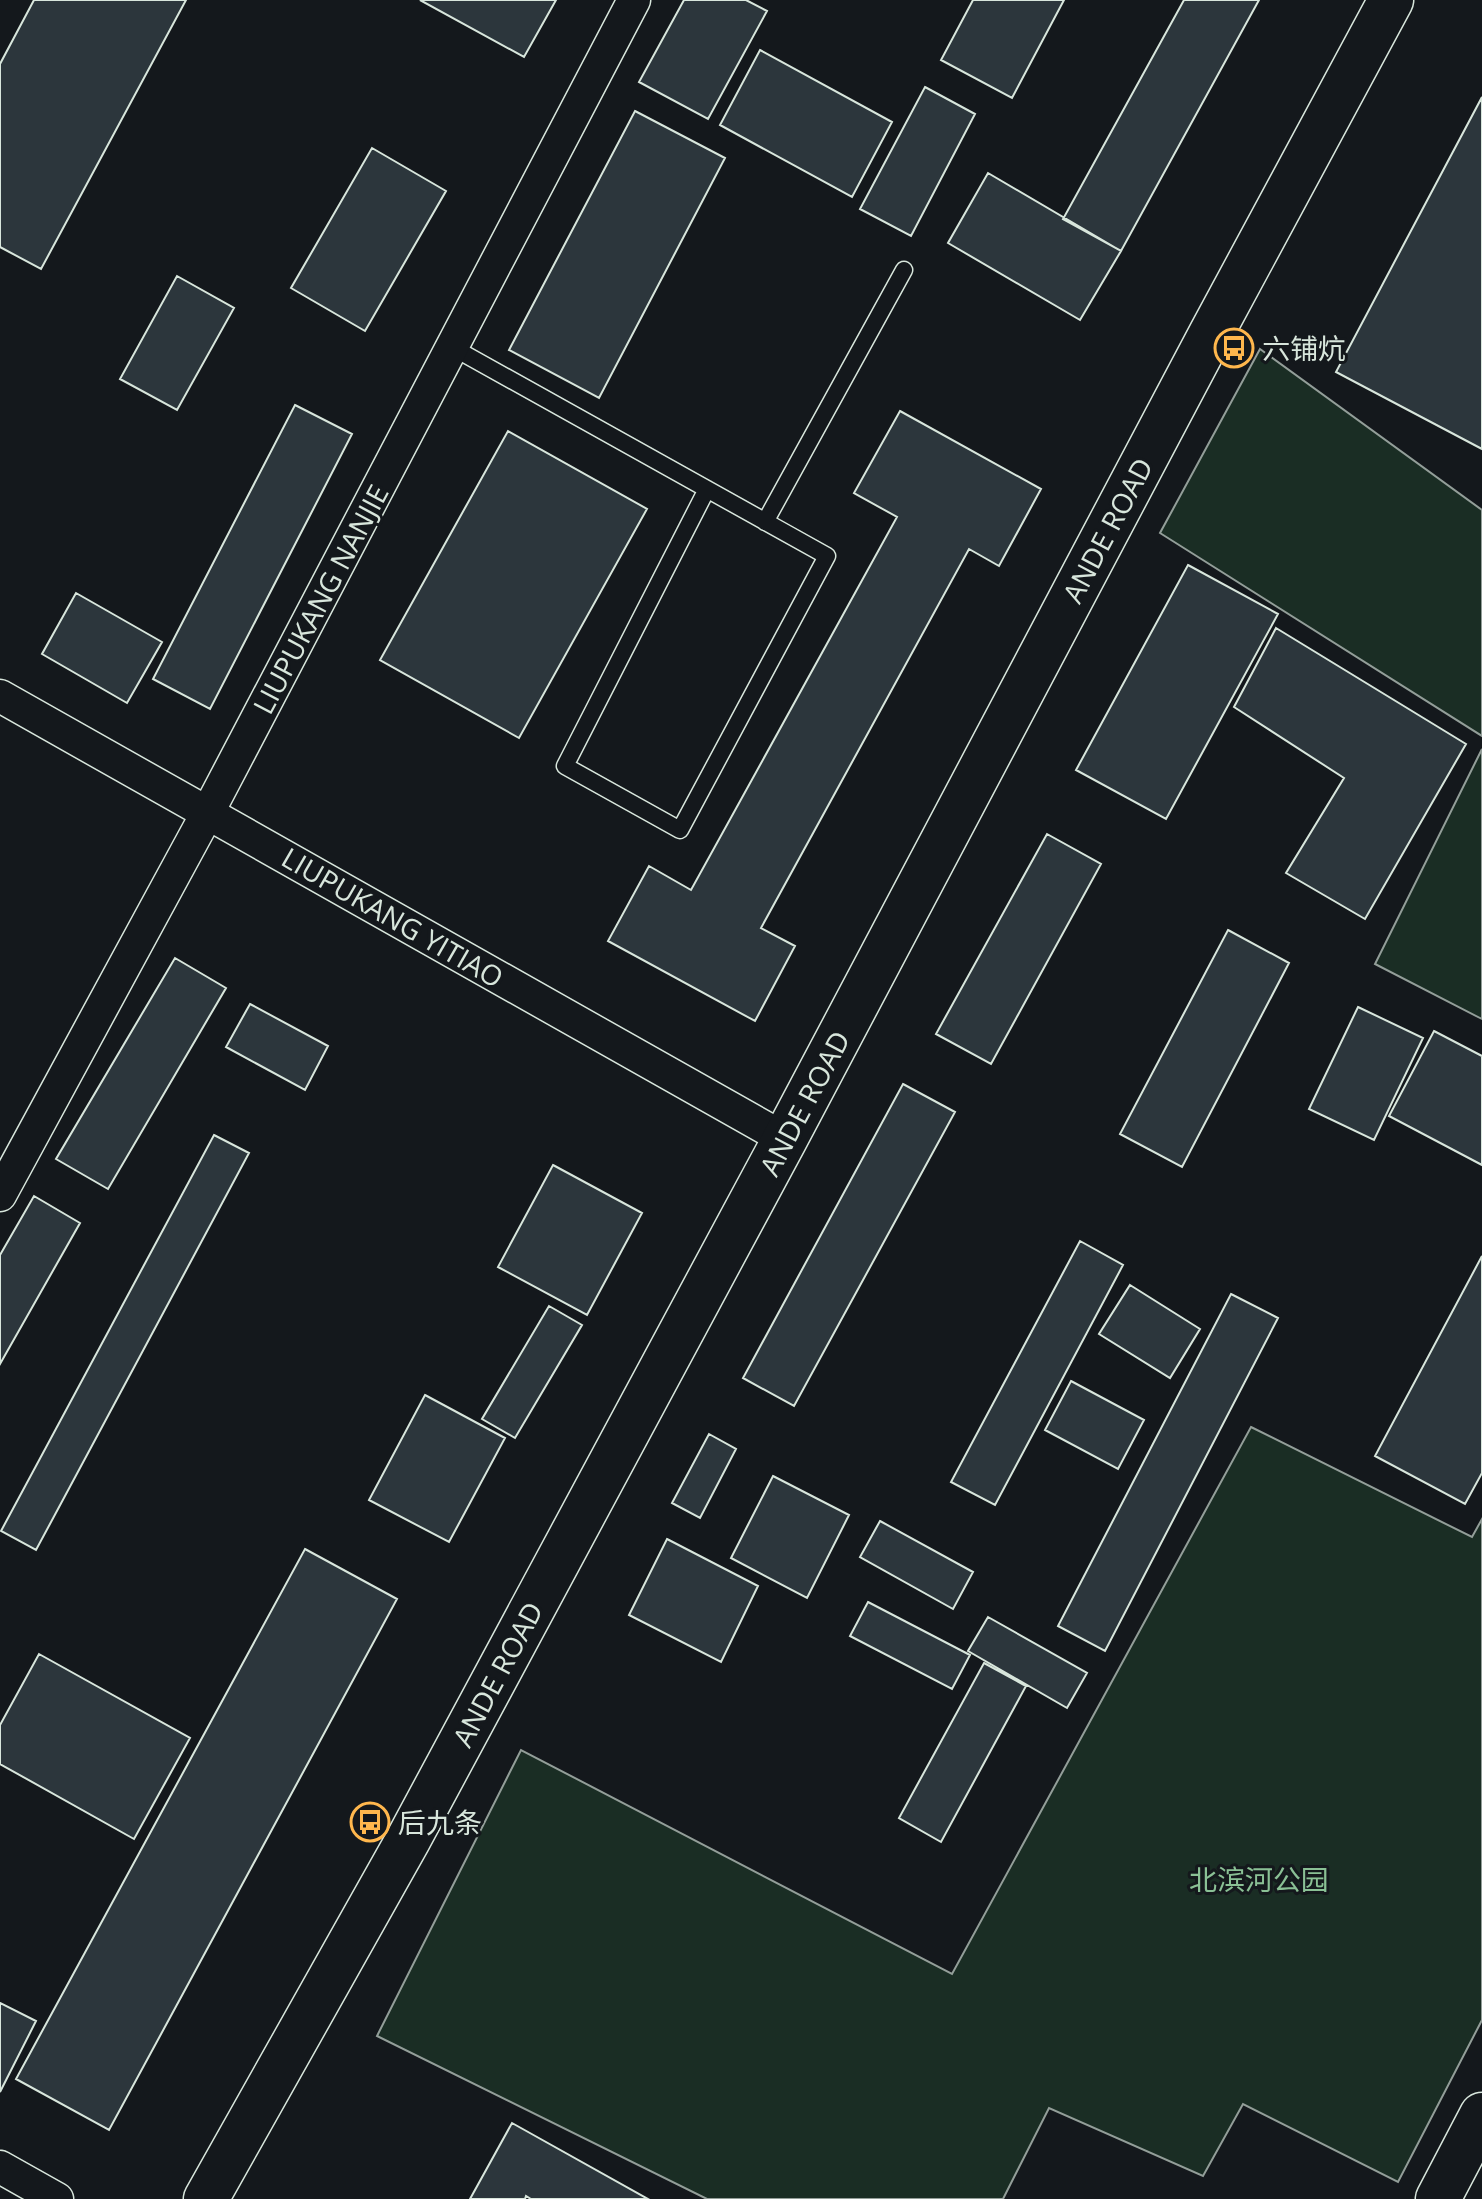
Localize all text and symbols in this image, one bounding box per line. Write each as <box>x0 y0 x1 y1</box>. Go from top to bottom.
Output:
bus stop icon: 六铺炕 <box>1213 327 1255 369</box>
place label: 六铺炕 <box>1262 329 1346 367</box>
street label: ANDE ROAD <box>1053 451 1161 609</box>
street label: LIUPUKANG NANJIE <box>243 478 397 720</box>
street label: LIUPUKANG YITIAO <box>275 838 511 996</box>
street label: ANDE ROAD <box>750 1024 858 1182</box>
street label: ANDE ROAD <box>443 1595 551 1753</box>
bus stop icon: 后九条 <box>349 1801 391 1843</box>
place label: 后九条 <box>398 1803 482 1841</box>
park label: 北滨河公园 <box>1189 1860 1329 1898</box>

